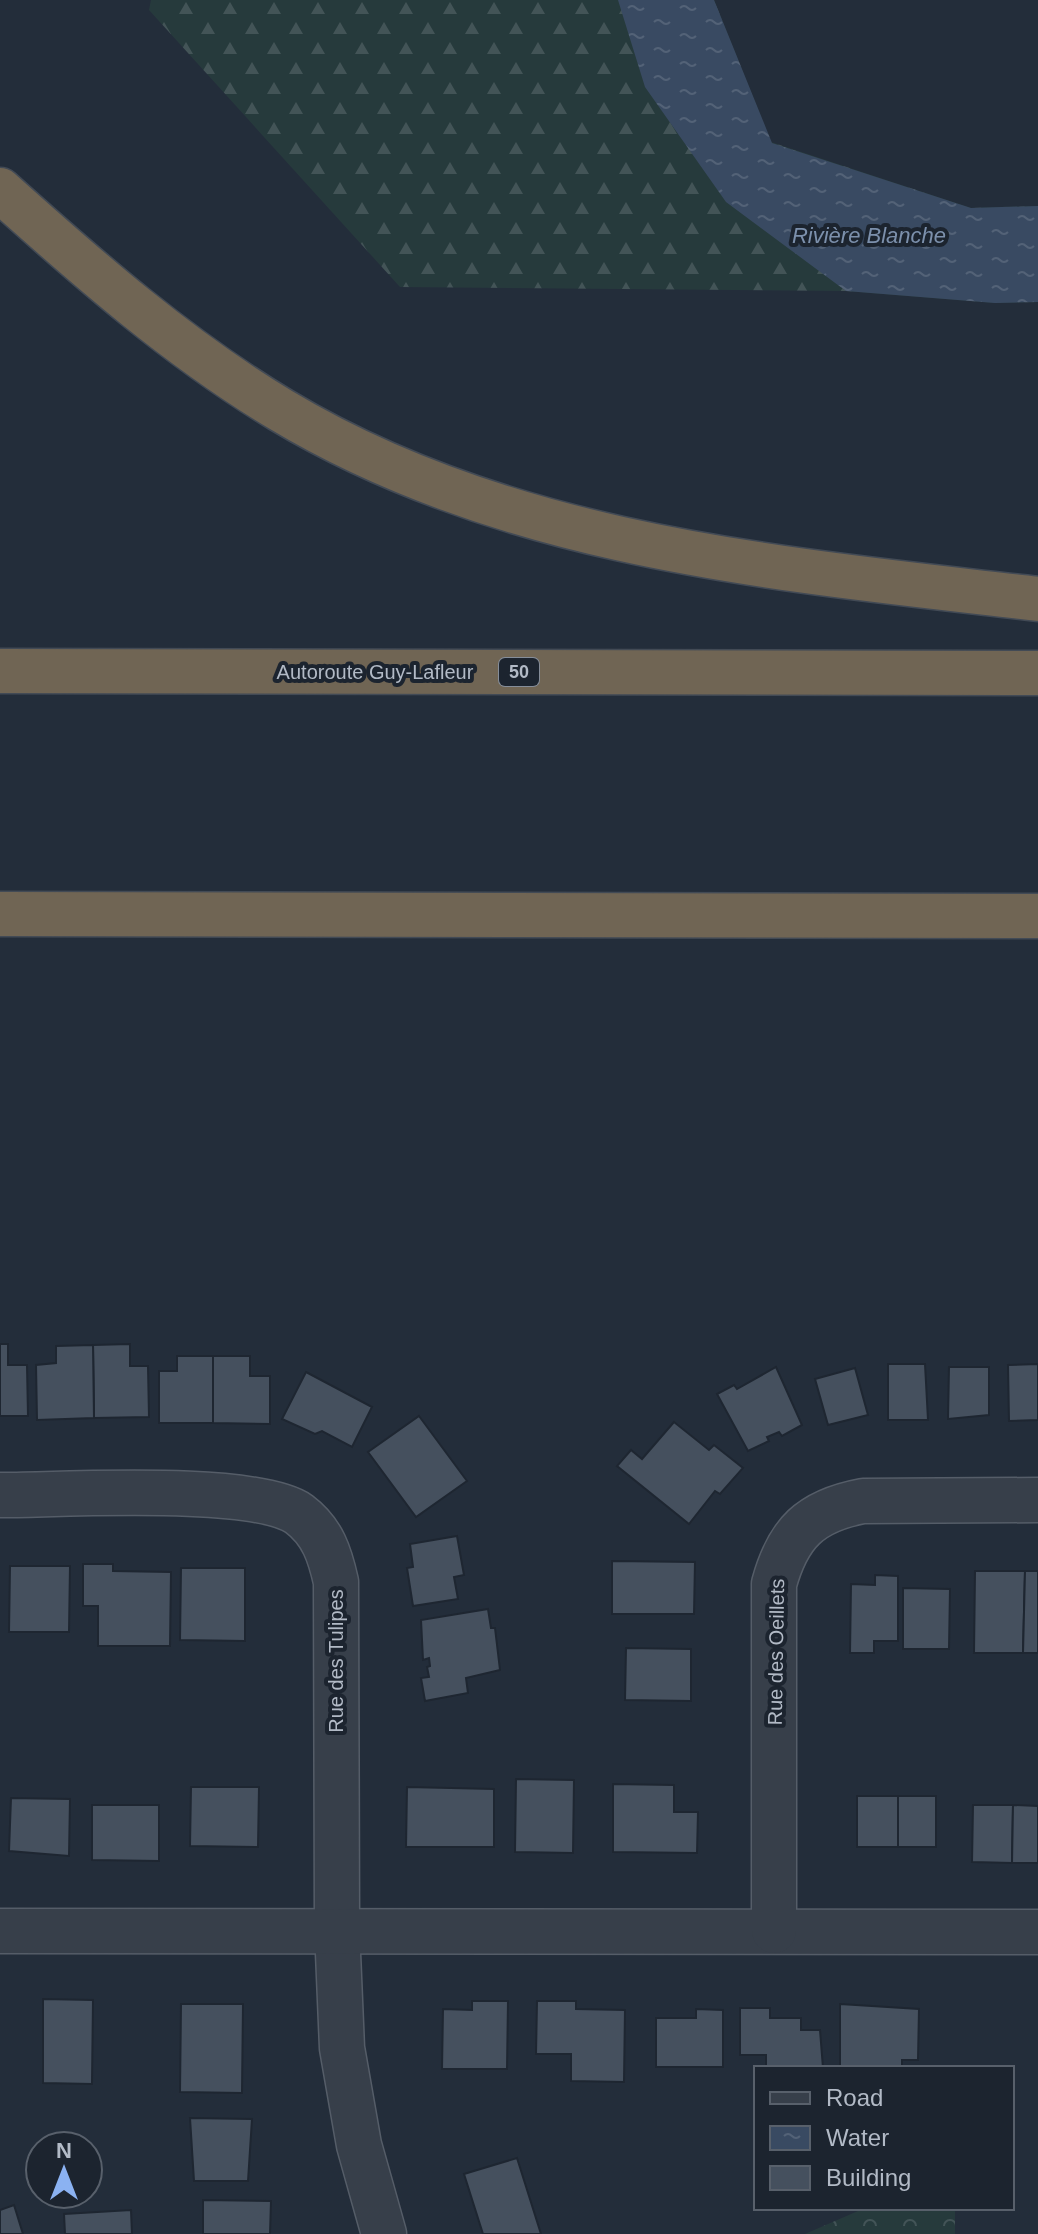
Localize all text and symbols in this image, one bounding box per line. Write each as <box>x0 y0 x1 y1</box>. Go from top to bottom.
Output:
water label: Rivière Blanche <box>792 223 946 248</box>
road number: 50 <box>499 658 539 686</box>
street label: Autoroute Guy-Lafleur <box>277 661 474 683</box>
street label: Rue des Oeillets <box>764 1578 788 1726</box>
street label: Rue des Tulipes <box>325 1589 347 1733</box>
legend <box>754 2066 1014 2210</box>
text: Road <box>826 2084 883 2111</box>
text: Water <box>826 2124 889 2151</box>
north arrow <box>24 2130 104 2210</box>
text: N <box>56 2138 72 2163</box>
text: Building <box>826 2164 911 2191</box>

